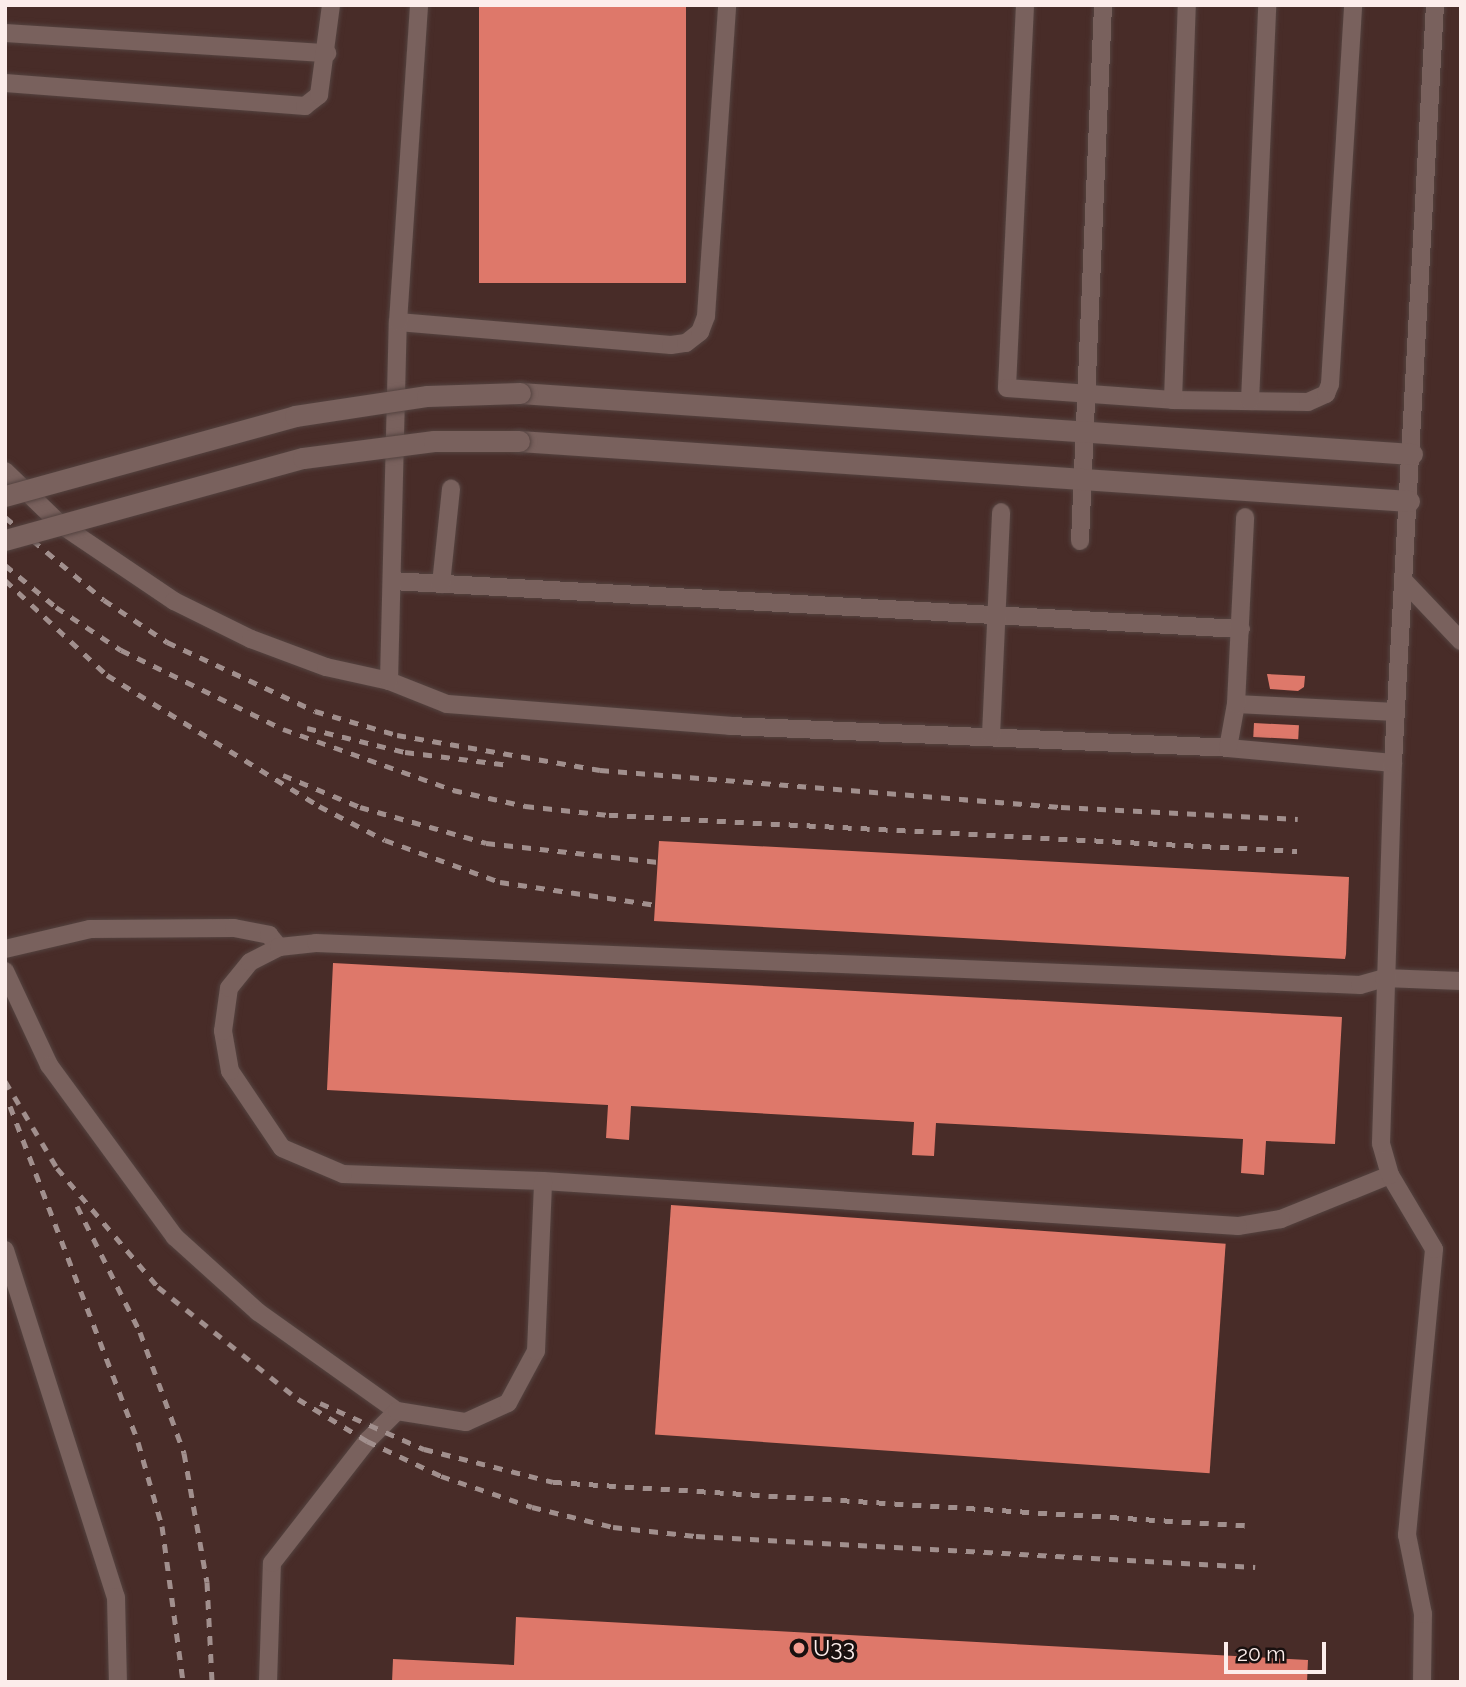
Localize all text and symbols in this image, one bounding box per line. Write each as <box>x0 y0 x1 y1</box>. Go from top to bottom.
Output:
scale bar <box>1228 1628 1330 1672</box>
place label: U33 <box>813 1634 855 1662</box>
marker: U33 <box>791 1640 807 1656</box>
text: 20 m <box>1237 1641 1285 1666</box>

